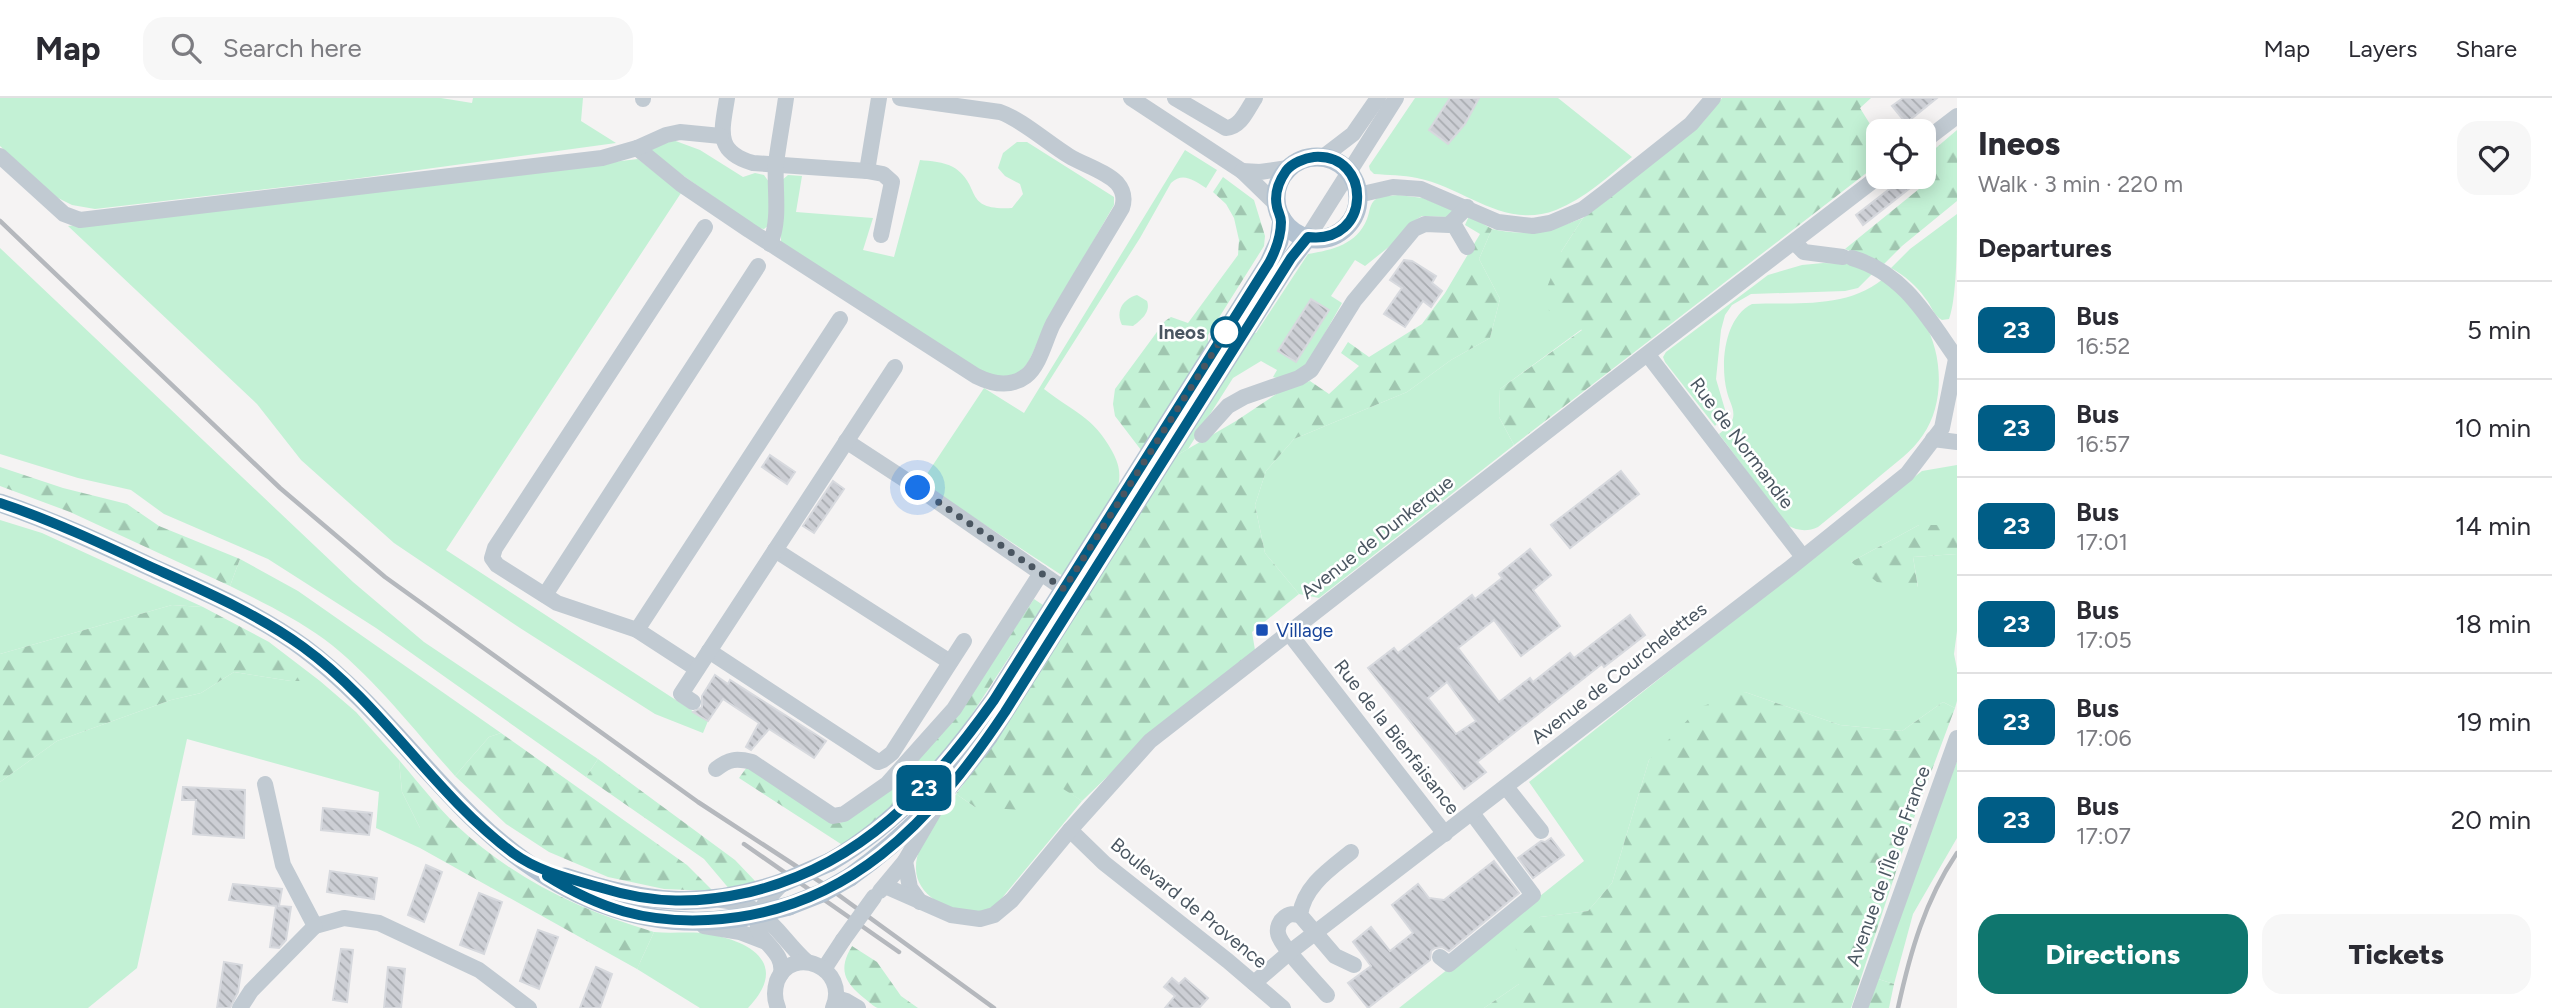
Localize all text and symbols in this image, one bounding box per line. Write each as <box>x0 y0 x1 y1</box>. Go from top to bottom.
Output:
search box <box>143 17 633 80</box>
text: Map <box>35 29 101 68</box>
icon: search <box>167 29 205 67</box>
text: Search here <box>223 32 362 64</box>
text: Map <box>2263 34 2310 63</box>
text: Layers <box>2348 34 2417 63</box>
text: Share <box>2455 34 2517 63</box>
map controls <box>1866 119 1936 189</box>
button: locate <box>1866 119 1936 189</box>
button: heart <box>2457 121 2531 195</box>
text: Ineos <box>1978 124 2060 163</box>
text: Walk · 3 min · 220 m <box>1978 170 2183 198</box>
text: Departures <box>1978 232 2112 264</box>
text: Bus <box>2076 300 2119 332</box>
text: 5 min <box>2467 314 2531 346</box>
text: 23 <box>2003 315 2030 344</box>
marker: Ineos <box>1211 317 1241 347</box>
place label: Ineos <box>1158 321 1205 344</box>
text: 16:52 <box>2076 332 2130 360</box>
street label: Rue de Normandie <box>1685 373 1799 513</box>
text: Bus <box>2076 398 2119 430</box>
text: 10 min <box>2455 412 2531 444</box>
text: 23 <box>2003 413 2030 442</box>
text: 16:57 <box>2076 430 2130 458</box>
your location <box>900 470 935 505</box>
street label: Avenue de Dunkerque <box>1296 470 1458 604</box>
text: Bus <box>2076 496 2119 528</box>
text: 14 min <box>2455 510 2531 542</box>
text: 23 <box>2003 511 2030 540</box>
text: 17:01 <box>2076 528 2128 556</box>
text: Bus <box>2076 594 2119 626</box>
street label: Avenue de Courchelettes <box>1527 597 1711 749</box>
text: 18 min <box>2455 608 2531 640</box>
text: 23 <box>2003 609 2030 638</box>
place label: Village <box>1276 619 1333 642</box>
marker: Village <box>1254 622 1270 638</box>
text: 17:05 <box>2076 626 2132 654</box>
street label: Rue de la Bienfaisance <box>1329 655 1465 819</box>
text: Bus <box>2076 692 2119 724</box>
text: 19 min <box>2456 706 2531 738</box>
text: 23 <box>2003 707 2030 736</box>
text: 17:06 <box>2076 724 2131 752</box>
street label: Avenue de l'Île de France <box>1841 763 1935 969</box>
line badge: 23 <box>892 765 956 811</box>
text: 23 <box>910 773 938 802</box>
text: Bus <box>2076 790 2119 822</box>
text: 20 min <box>2451 804 2531 836</box>
text: 23 <box>2003 805 2030 834</box>
text: 17:07 <box>2076 822 2131 850</box>
street label: Boulevard de Provence <box>1106 833 1272 973</box>
button: Directions <box>1978 914 2248 994</box>
button: Tickets <box>2262 914 2531 994</box>

